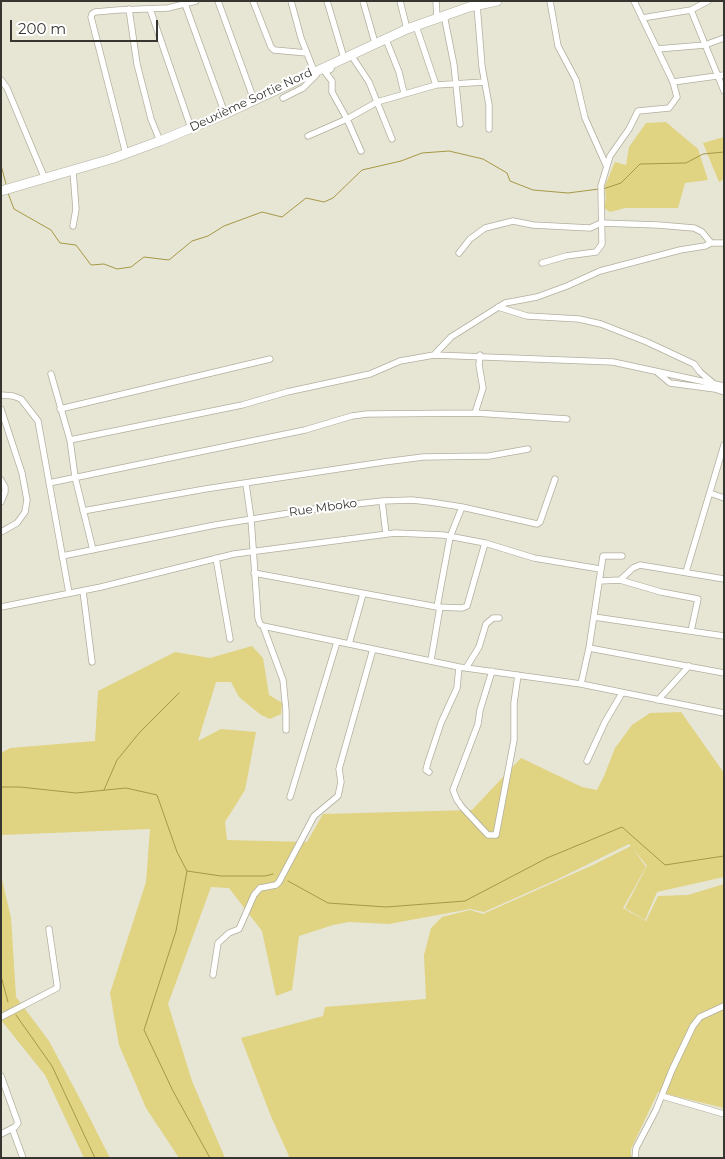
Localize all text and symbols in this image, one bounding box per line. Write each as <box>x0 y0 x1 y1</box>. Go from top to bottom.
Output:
scale bar <box>12 10 160 42</box>
text: 200 m <box>18 19 66 38</box>
street label: Deuxième Sortie Nord <box>187 65 315 135</box>
street label: Rue Mboko <box>288 496 358 520</box>

